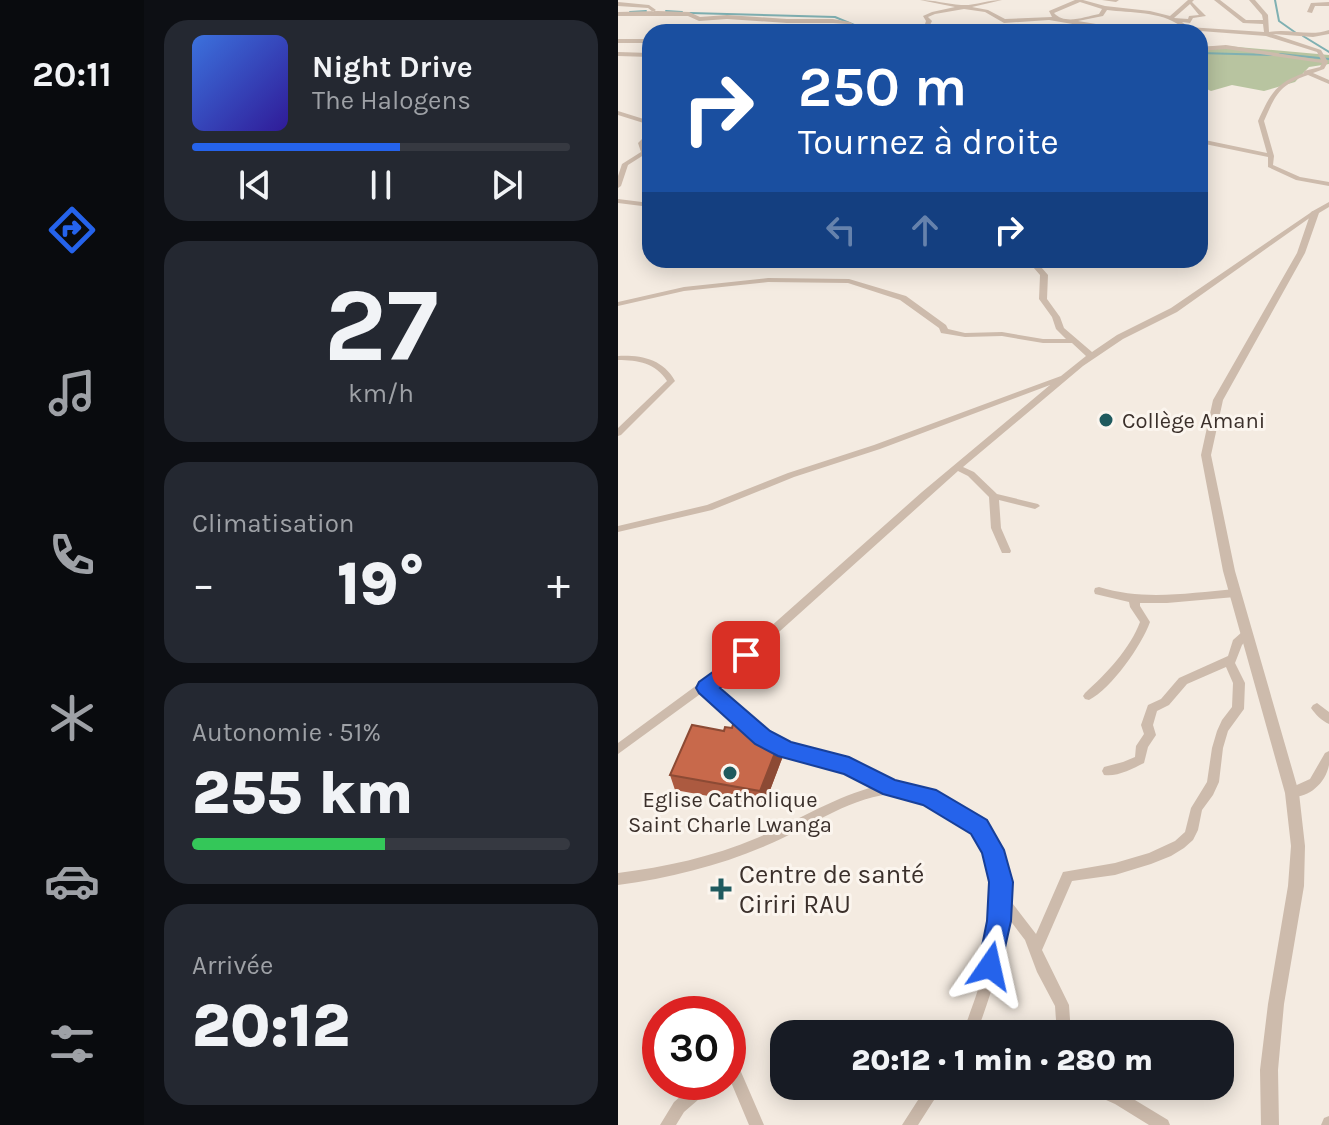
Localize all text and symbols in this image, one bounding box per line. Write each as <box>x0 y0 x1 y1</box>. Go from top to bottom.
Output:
text: Night Drive <box>312 49 473 85</box>
text: 20:11 <box>32 53 112 95</box>
text: 250 m <box>798 54 967 119</box>
icon: right <box>666 56 770 160</box>
text: The Halogens <box>312 85 471 116</box>
text: Tournez à droite <box>798 121 1059 163</box>
icon: previous <box>233 163 277 207</box>
icon: pause <box>359 163 403 207</box>
icon: next <box>485 163 529 207</box>
icon: directions <box>44 202 100 258</box>
icon: left <box>819 208 863 252</box>
icon: ahead <box>903 208 947 252</box>
icon: right <box>987 208 1031 252</box>
text: 27 <box>324 265 438 386</box>
icon: music <box>44 365 100 421</box>
text: km/h <box>348 378 414 409</box>
place label: Collège Amani <box>1122 408 1265 434</box>
marker: Collège Amani <box>1097 411 1115 429</box>
text: Climatisation <box>192 508 355 539</box>
icon: phone <box>44 527 100 583</box>
text: 19° <box>337 549 425 619</box>
text: − <box>192 559 215 610</box>
text: + <box>547 559 570 610</box>
pin <box>712 621 780 689</box>
icon: arrive <box>724 633 768 677</box>
icon: climate <box>44 690 100 746</box>
text: Autonomie · 51% <box>192 717 381 748</box>
text: 255 km <box>192 758 413 828</box>
marker: Eglise Catholique Saint Charle Lwanga <box>721 764 739 782</box>
place label: Eglise Catholique Saint Charle Lwanga <box>628 787 832 838</box>
icon: car <box>44 853 100 909</box>
place label: Centre de santé Ciriri RAU <box>739 859 924 920</box>
marker: Centre de santé Ciriri RAU <box>710 878 732 900</box>
position arrow <box>948 924 1032 1008</box>
text: Arrivée <box>192 950 273 981</box>
text: 20:12 <box>192 991 350 1061</box>
speed limit sign: 30 <box>642 996 746 1100</box>
icon: filters <box>44 1016 100 1072</box>
text: 20:12 · 1 min · 280 m <box>851 1042 1153 1078</box>

